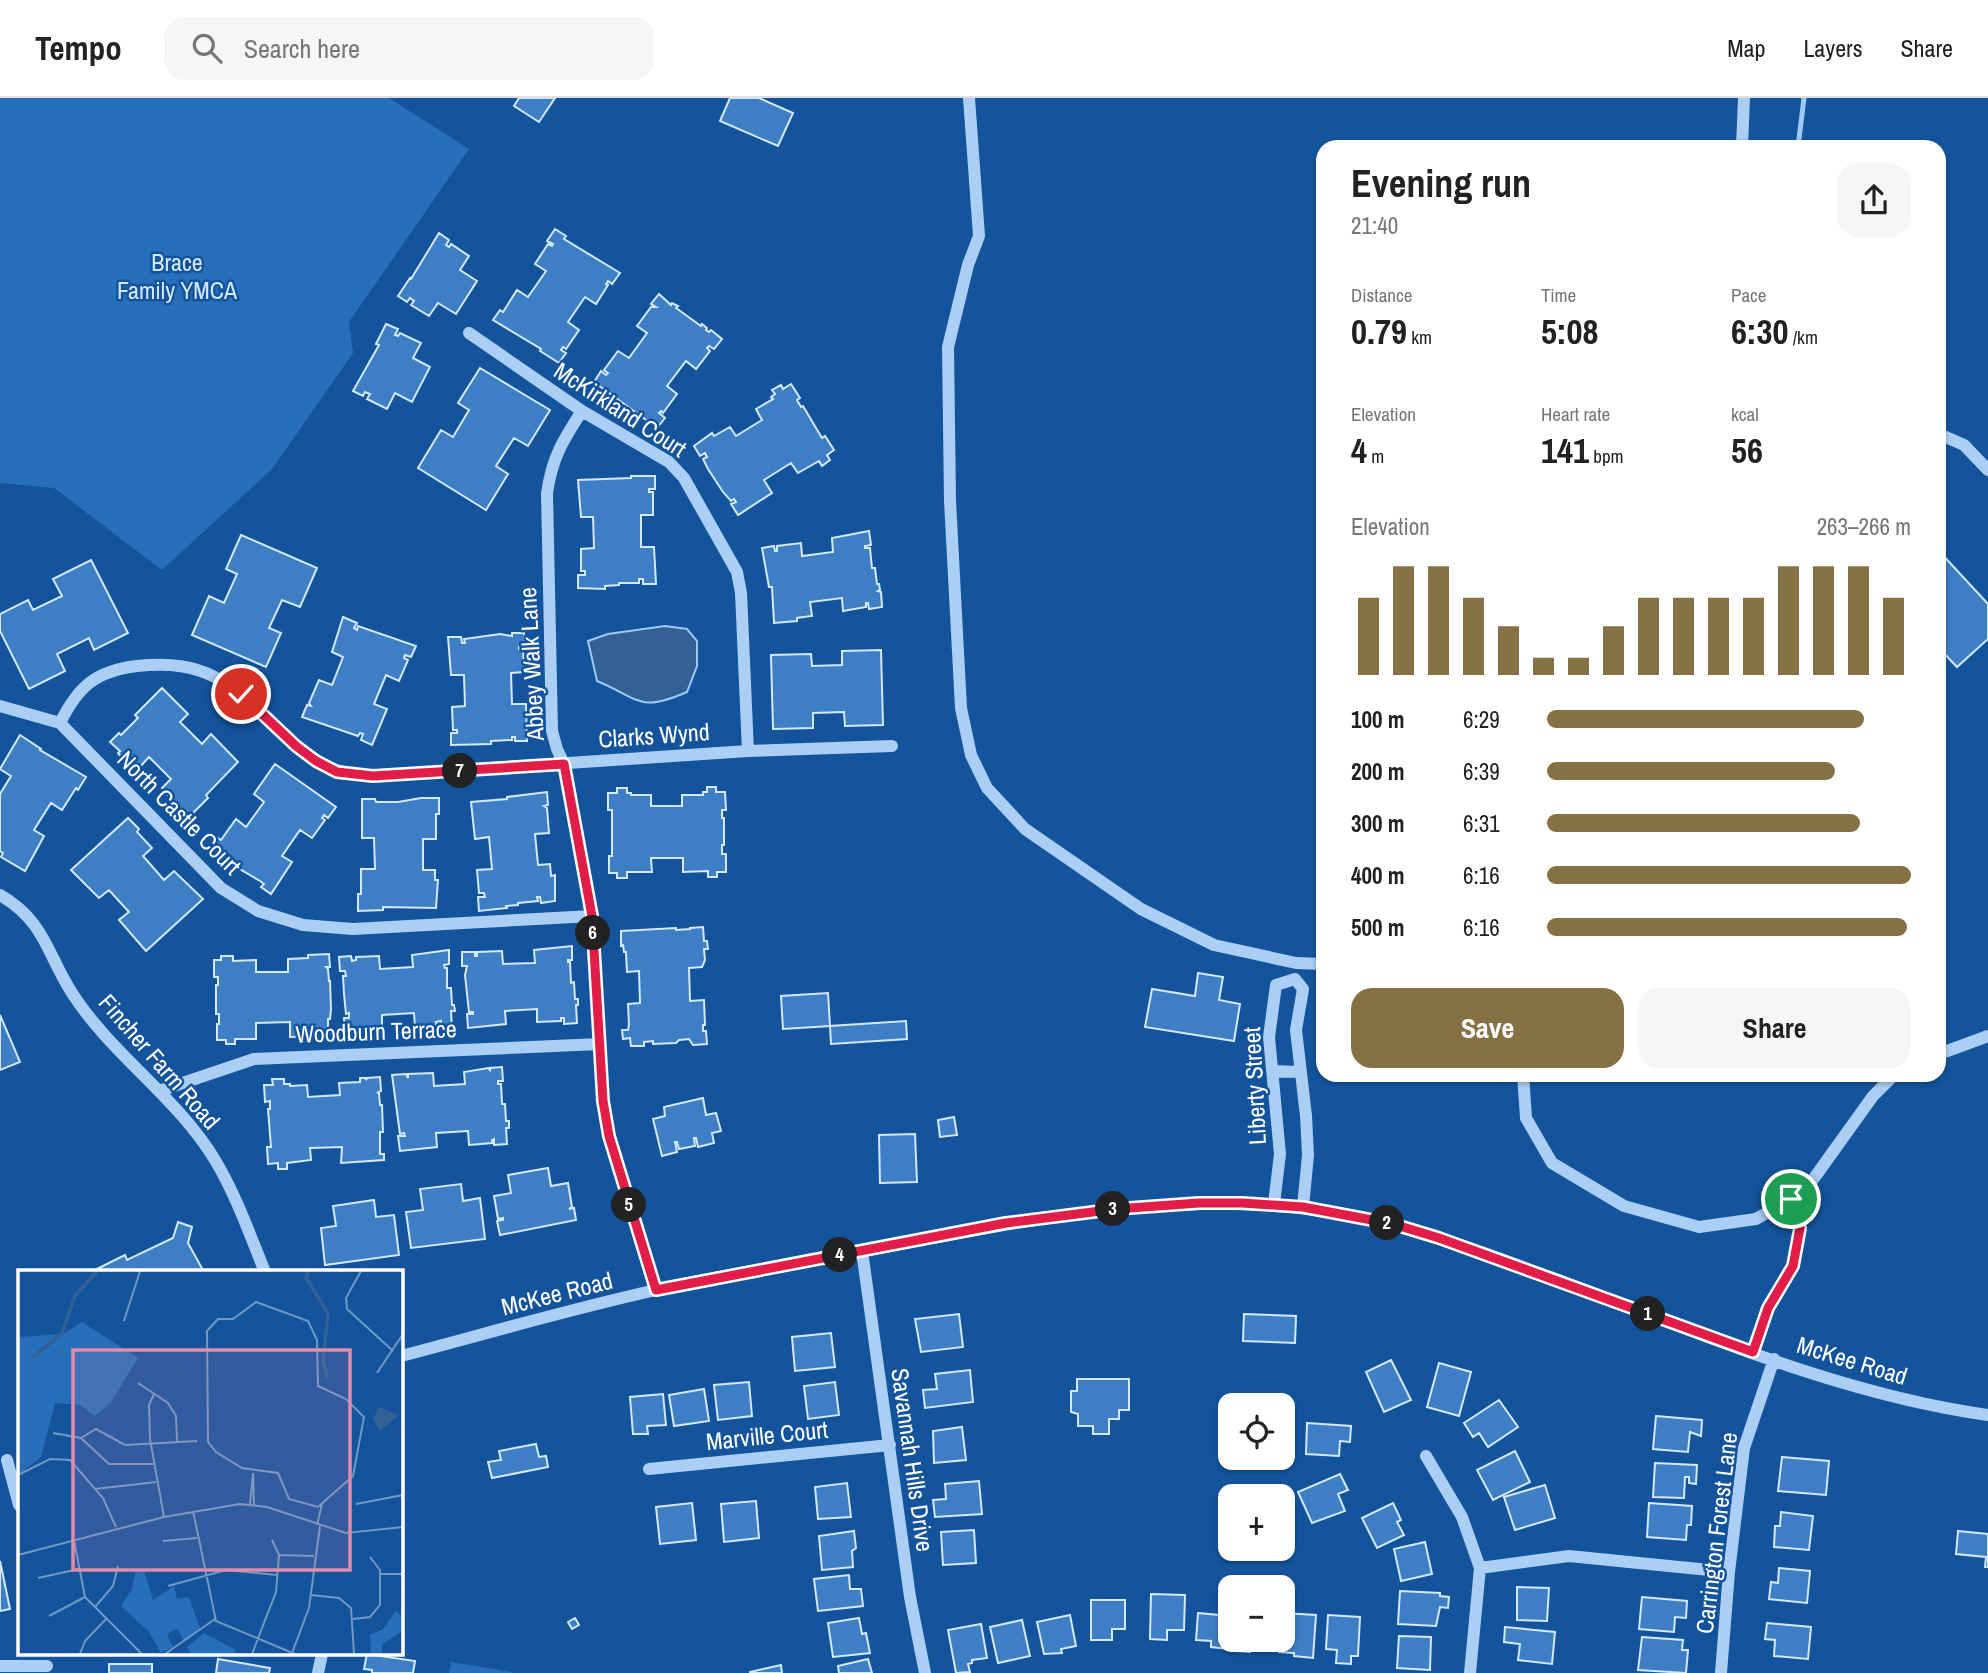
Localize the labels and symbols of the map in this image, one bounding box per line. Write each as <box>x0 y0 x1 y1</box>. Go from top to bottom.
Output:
park label: Brace Family YMCA <box>117 246 238 306</box>
street label: McKirkland Court <box>548 354 693 464</box>
street label: Abbey Walk Lane <box>511 587 551 743</box>
pin <box>211 664 271 724</box>
street label: Clarks Wynd <box>597 715 711 755</box>
street label: North Castle Court <box>111 743 249 882</box>
pin: 7 <box>442 754 477 788</box>
pin: 6 <box>576 916 610 950</box>
street label: Fincher Farm Road <box>92 987 227 1136</box>
street label: Woodburn Terrace <box>295 1012 457 1050</box>
street label: Liberty Street <box>1235 1026 1273 1146</box>
pin <box>1761 1169 1821 1229</box>
pin: 5 <box>612 1188 646 1222</box>
pin: 3 <box>1096 1192 1130 1226</box>
pin: 2 <box>1370 1206 1404 1240</box>
pin: 4 <box>822 1238 858 1272</box>
street label: McKee Road <box>498 1264 616 1322</box>
inset map <box>18 1270 402 1656</box>
pin: 1 <box>1630 1296 1666 1332</box>
street label: McKee Road <box>1793 1328 1911 1392</box>
street label: Savannah Hills Drive <box>884 1366 942 1554</box>
street label: Marville Court <box>704 1413 830 1457</box>
street label: Carrington Forest Lane <box>1688 1430 1744 1635</box>

